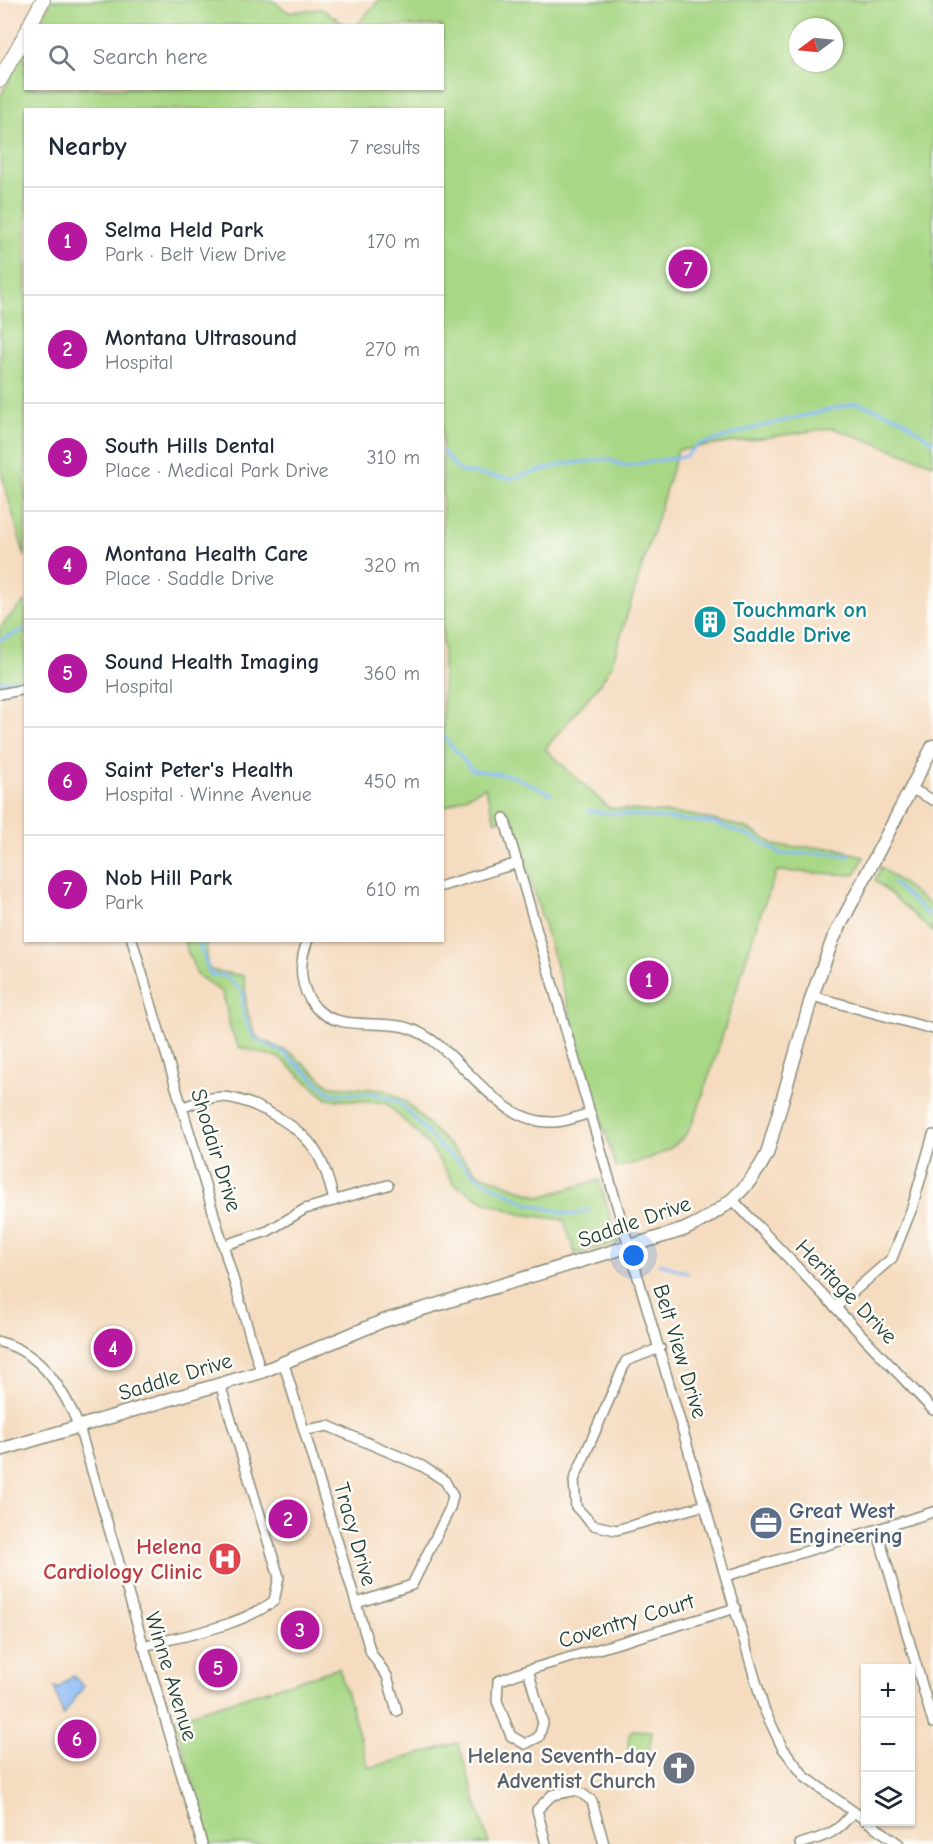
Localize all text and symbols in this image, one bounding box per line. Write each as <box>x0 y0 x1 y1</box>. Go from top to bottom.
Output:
north arrow <box>789 18 843 72</box>
search box <box>24 24 444 90</box>
icon: search <box>45 41 78 74</box>
text: Search here <box>93 44 208 70</box>
text: Nearby <box>48 132 127 162</box>
text: 7 results <box>349 136 420 159</box>
text: Selma Held Park <box>105 217 263 243</box>
text: 1 <box>64 230 71 253</box>
text: 170 m <box>367 230 420 253</box>
text: Park · Belt View Drive <box>105 243 286 266</box>
pin: 7 <box>668 246 708 292</box>
text: Montana Ultrasound <box>105 325 297 351</box>
text: 2 <box>63 338 72 361</box>
text: 270 m <box>365 338 420 361</box>
text: Hospital <box>105 351 173 374</box>
text: South Hills Dental <box>105 433 275 459</box>
text: 3 <box>63 446 72 469</box>
text: 310 m <box>367 446 420 469</box>
text: Place · Medical Park Drive <box>105 459 328 482</box>
text: Montana Health Care <box>105 541 308 567</box>
text: 4 <box>63 554 72 577</box>
text: 320 m <box>364 554 420 577</box>
text: Place · Saddle Drive <box>105 567 274 590</box>
place label: Touchmark on Saddle Drive <box>733 597 867 648</box>
building icon: Touchmark on Saddle Drive <box>692 604 728 640</box>
text: Sound Health Imaging <box>105 649 320 675</box>
text: 5 <box>62 662 73 685</box>
text: 360 m <box>364 662 420 685</box>
text: Hospital <box>105 675 173 698</box>
text: Saint Peter's Health <box>105 757 293 783</box>
text: 6 <box>62 770 73 793</box>
text: 450 m <box>364 770 420 793</box>
text: Hospital · Winne Avenue <box>105 783 312 806</box>
text: Nob Hill Park <box>105 865 232 891</box>
text: 7 <box>63 878 72 901</box>
text: 610 m <box>366 878 420 901</box>
text: Park <box>105 891 143 914</box>
pin: 1 <box>630 958 668 1002</box>
street label: Shodair Drive <box>185 1086 247 1215</box>
street label: Saddle Drive <box>575 1191 694 1253</box>
street label: Heritage Drive <box>790 1234 903 1349</box>
your location <box>619 1241 648 1270</box>
street label: Belt View Drive <box>647 1281 713 1421</box>
pin: 4 <box>94 1326 132 1370</box>
street label: Saddle Drive <box>115 1347 235 1407</box>
street label: Tracy Drive <box>328 1480 382 1589</box>
pin: 2 <box>268 1496 308 1541</box>
place label: Great West Engineering <box>789 1498 903 1549</box>
office icon: Great West Engineering <box>748 1505 784 1541</box>
place label: Helena Cardiology Clinic <box>43 1534 203 1585</box>
hospital icon: Helena Cardiology Clinic <box>207 1541 243 1577</box>
street label: Coventry Court <box>555 1588 698 1654</box>
pin: 3 <box>280 1608 320 1652</box>
street label: Winne Avenue <box>139 1609 203 1744</box>
pin: 5 <box>198 1646 238 1690</box>
map controls <box>861 1664 915 1826</box>
button: + <box>861 1664 915 1718</box>
pin: 6 <box>58 1716 97 1762</box>
button: − <box>861 1718 915 1772</box>
place label: Helena Seventh-day Adventist Church <box>467 1743 657 1794</box>
church icon: Helena Seventh-day Adventist Church <box>661 1750 697 1786</box>
button: layers <box>861 1772 915 1826</box>

